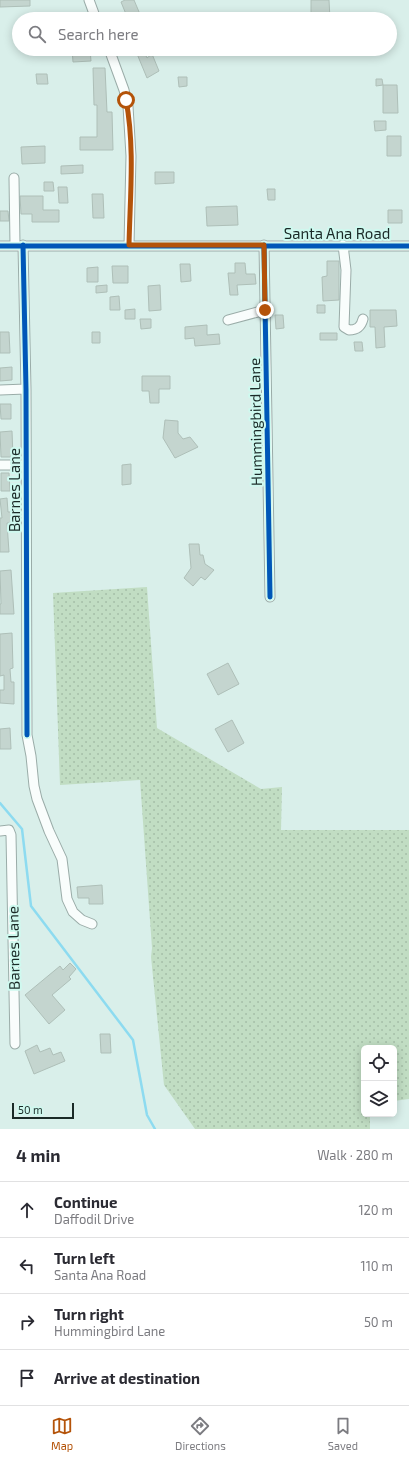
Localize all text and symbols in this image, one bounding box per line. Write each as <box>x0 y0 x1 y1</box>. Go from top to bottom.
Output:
search box <box>12 12 397 56</box>
icon: search <box>26 23 48 45</box>
text: Search here <box>58 25 139 43</box>
route start <box>117 91 135 109</box>
street label: Santa Ana Road <box>284 224 390 242</box>
route end <box>256 301 274 319</box>
street label: Hummingbird Lane <box>245 358 265 486</box>
street label: Barnes Lane <box>5 448 23 532</box>
street label: Barnes Lane <box>3 906 23 990</box>
map controls <box>361 1045 397 1117</box>
button: locate <box>361 1045 397 1081</box>
button: layers <box>361 1081 397 1117</box>
scale bar <box>12 1101 74 1120</box>
text: 50 m <box>18 1103 43 1116</box>
text: 4 min <box>16 1145 60 1165</box>
text: Walk · 280 m <box>317 1147 393 1163</box>
text: Continue <box>54 1193 117 1211</box>
icon: ahead <box>16 1199 38 1221</box>
text: 120 m <box>358 1202 393 1218</box>
text: Daffodil Drive <box>54 1211 134 1227</box>
text: Turn left <box>54 1249 115 1267</box>
icon: left <box>16 1255 38 1277</box>
text: 110 m <box>361 1258 393 1274</box>
text: Santa Ana Road <box>54 1267 146 1283</box>
text: Turn right <box>54 1305 124 1323</box>
icon: right <box>16 1311 38 1333</box>
text: 50 m <box>364 1314 393 1330</box>
text: Hummingbird Lane <box>54 1323 165 1339</box>
icon: arrive <box>16 1367 38 1389</box>
text: Arrive at destination <box>54 1369 200 1387</box>
tab: Map <box>51 1415 73 1452</box>
tab: Directions <box>175 1415 226 1452</box>
tab: Saved <box>328 1415 358 1452</box>

